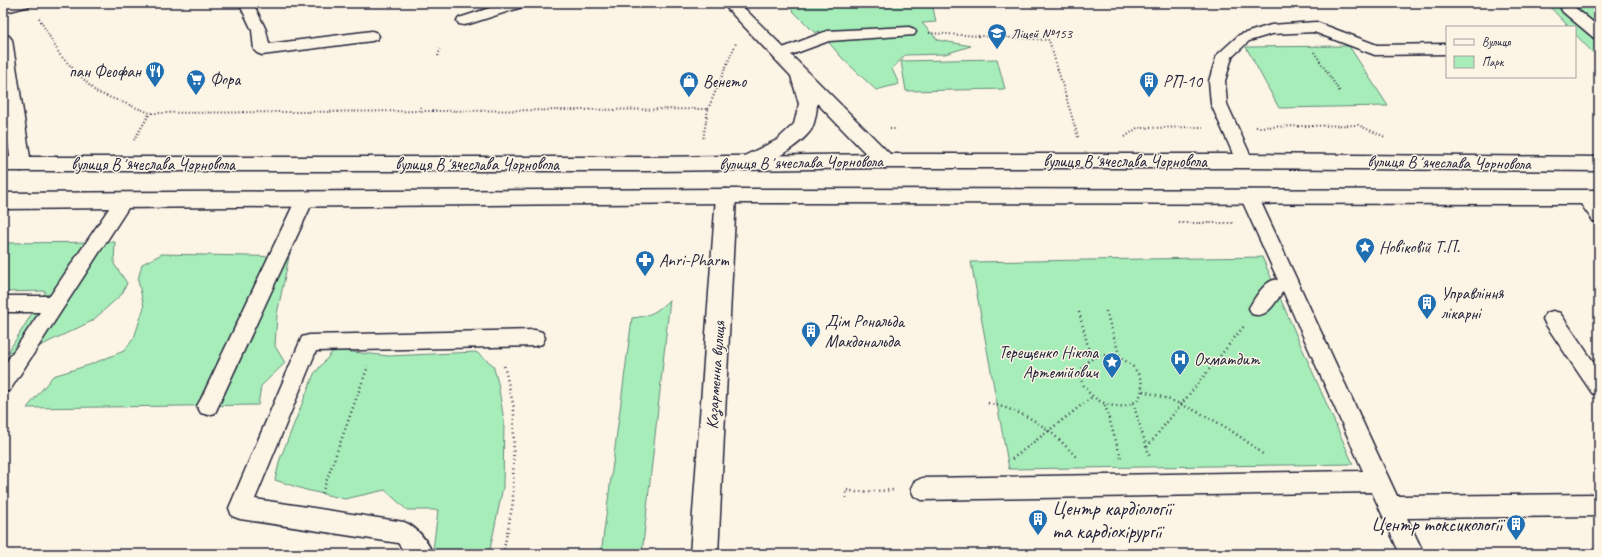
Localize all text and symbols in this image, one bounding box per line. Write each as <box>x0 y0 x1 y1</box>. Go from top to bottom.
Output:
school or university icon: Ліцей №153 <box>986 22 1008 50</box>
place label: Ліцей №153 <box>1011 25 1074 42</box>
legend <box>1446 26 1576 78</box>
text: Вулиця <box>1482 34 1511 50</box>
text: Парк <box>1482 54 1505 70</box>
restaurant icon: пан Феофан <box>144 60 166 88</box>
place label: пан Феофан <box>69 61 142 82</box>
supermarket icon: Фора <box>185 68 207 96</box>
place label: Фора <box>210 69 242 90</box>
shop icon: Венето <box>678 70 700 98</box>
building icon: РП-10 <box>1138 70 1160 98</box>
place label: Венето <box>703 71 747 92</box>
place label: РП-10 <box>1163 71 1203 92</box>
street label: вулиця Вʼячеслава Чорновола <box>719 151 884 174</box>
street label: вулиця Вʼячеслава Чорновола <box>1043 151 1208 172</box>
street label: вулиця Вʼячеслава Чорновола <box>1367 151 1532 174</box>
street label: вулиця Вʼячеслава Чорновола <box>71 154 236 175</box>
street label: вулиця Вʼячеслава Чорновола <box>395 154 560 175</box>
place icon: Новіковій Т.П. <box>1354 236 1376 264</box>
place label: Новіковій Т.П. <box>1379 237 1460 258</box>
pharmacy icon: Anri-Pharm <box>634 249 656 277</box>
place label: Anri-Pharm <box>659 250 729 271</box>
place label: Управління лікарні <box>1441 283 1504 324</box>
building icon: Управління лікарні <box>1416 292 1438 320</box>
place label: Дім Рональда Макдональда <box>825 311 906 352</box>
street label: Казарменна вулиця <box>701 319 731 430</box>
building icon: Дім Рональда Макдональда <box>800 320 822 348</box>
place label: Терещенко Нікола Артемійович <box>999 342 1100 383</box>
hospital icon: Охматдит <box>1169 348 1191 376</box>
place label: Охматдит <box>1194 349 1261 370</box>
place icon: Терещенко Нікола Артемійович <box>1101 351 1123 379</box>
place label: Центр кардіології та кардіохірургії <box>1052 496 1176 544</box>
building icon: Центр кардіології та кардіохірургії <box>1027 508 1049 536</box>
place label: Центр токсикології <box>1371 512 1506 537</box>
building icon: Центр токсикології <box>1505 513 1527 541</box>

